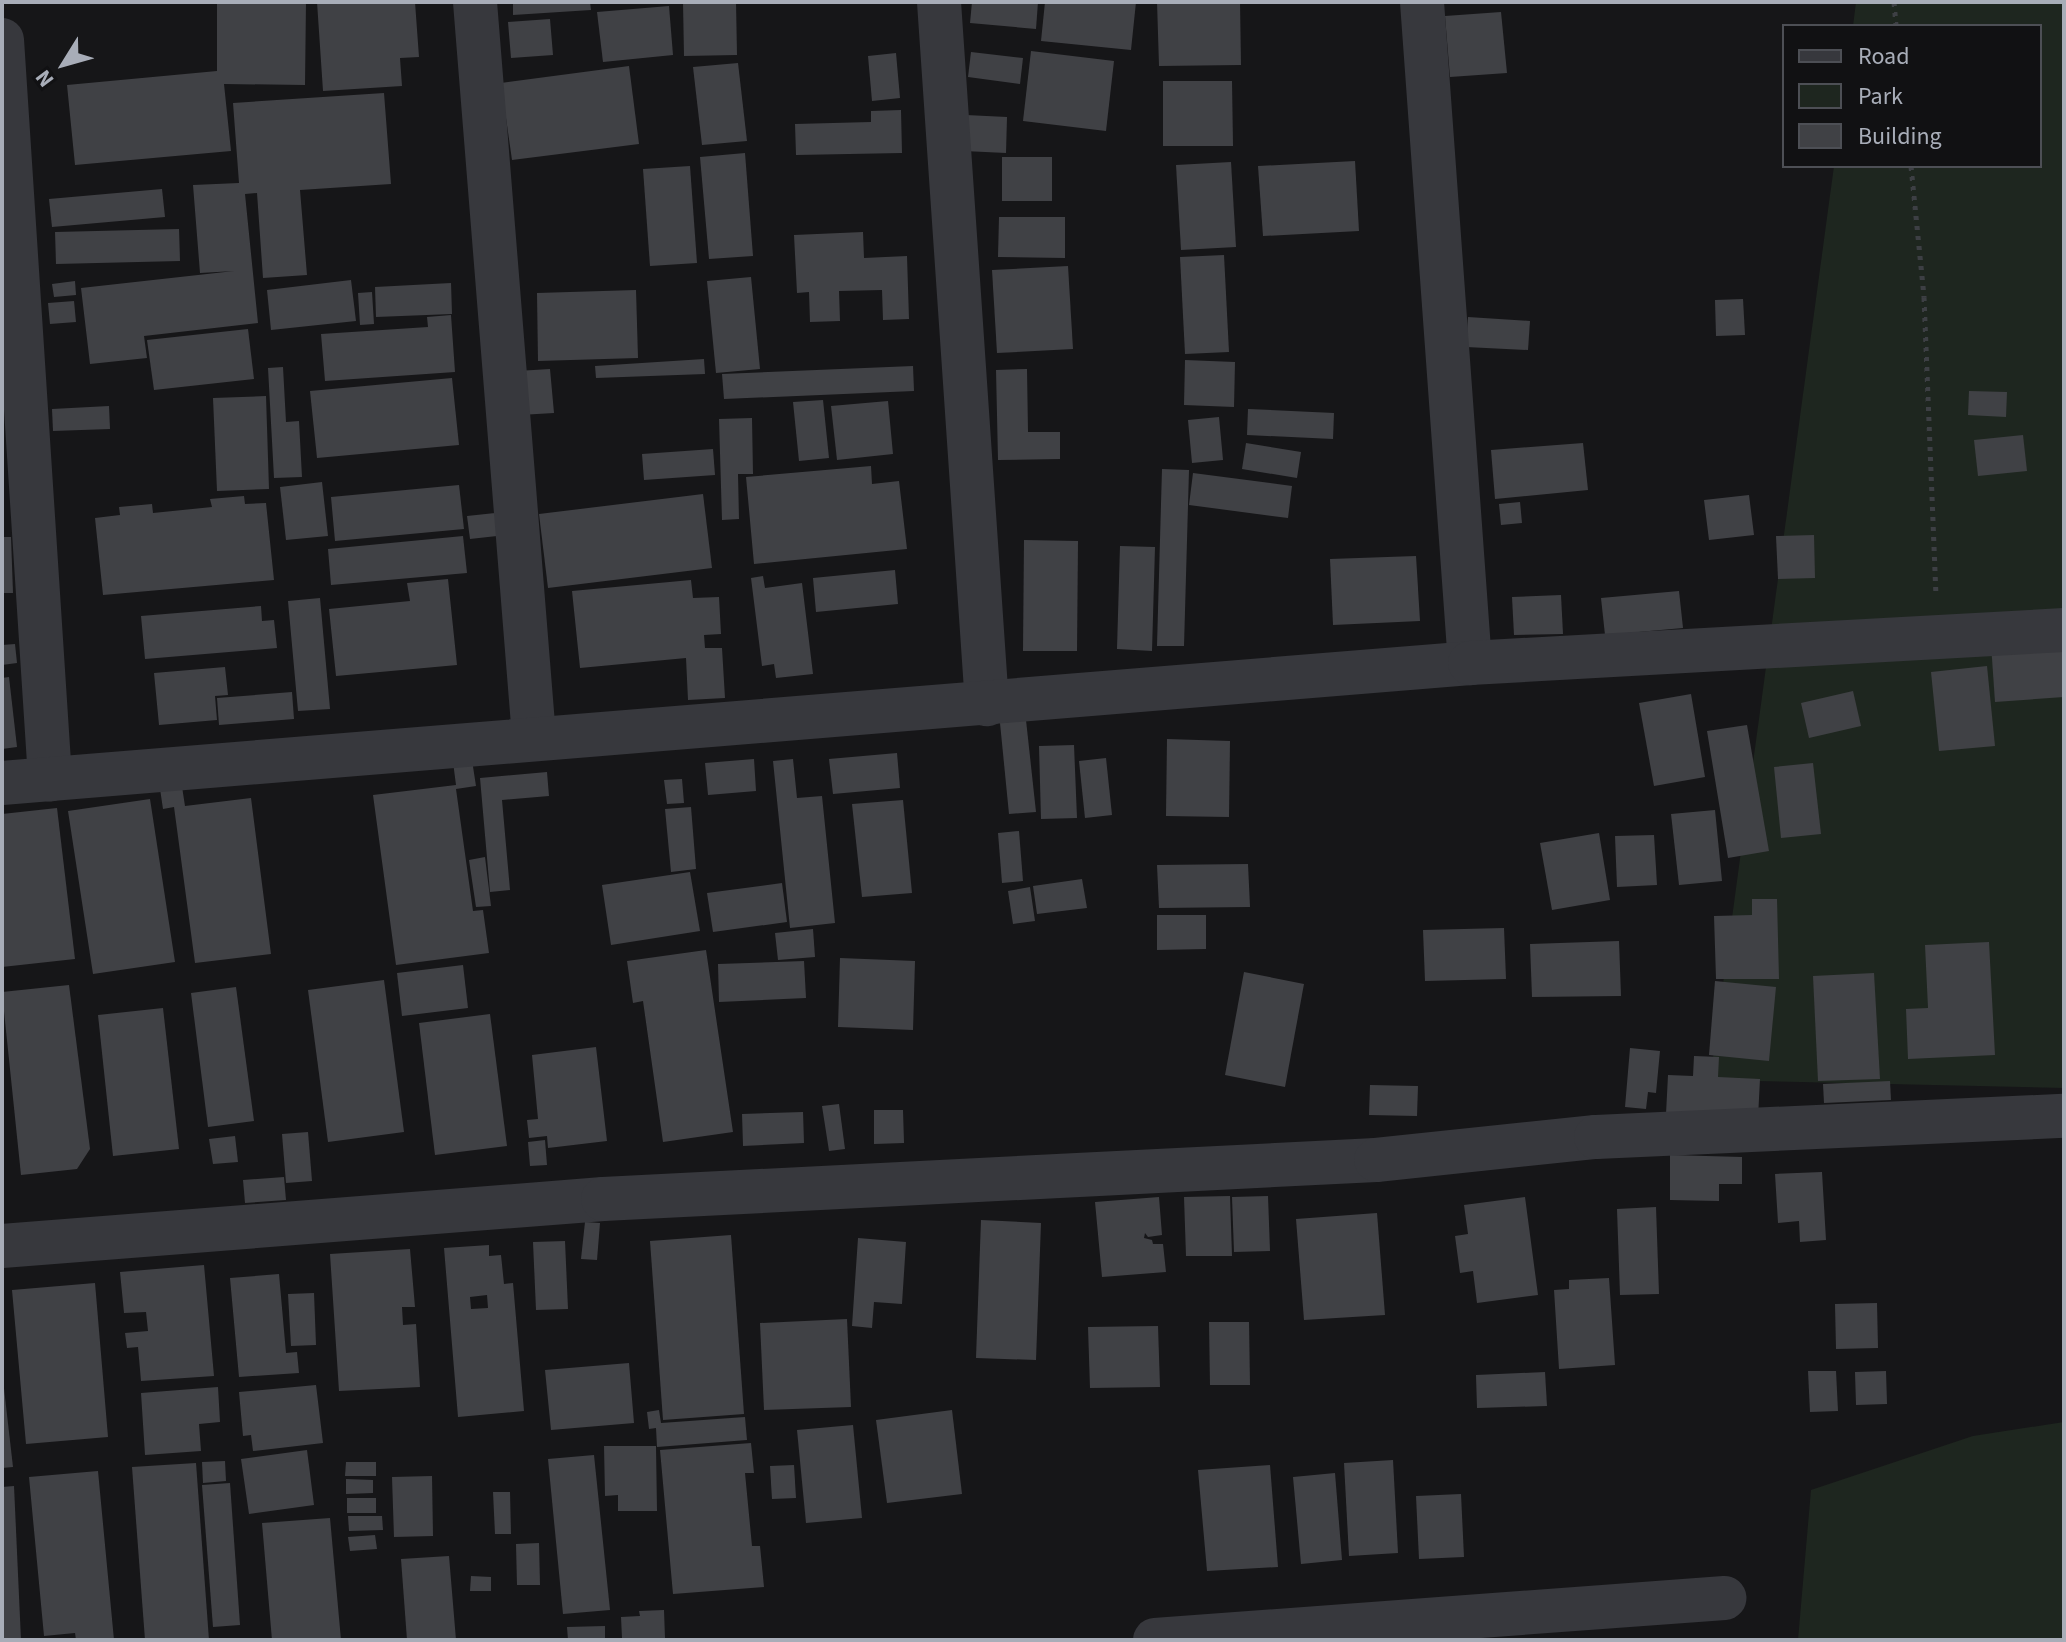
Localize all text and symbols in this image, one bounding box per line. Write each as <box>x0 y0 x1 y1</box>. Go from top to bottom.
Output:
north arrow <box>24 24 104 104</box>
legend <box>1782 24 2042 168</box>
text: Road <box>1858 39 1910 74</box>
text: N <box>28 63 62 94</box>
text: Park <box>1858 79 1903 114</box>
text: Building <box>1858 119 1942 154</box>

